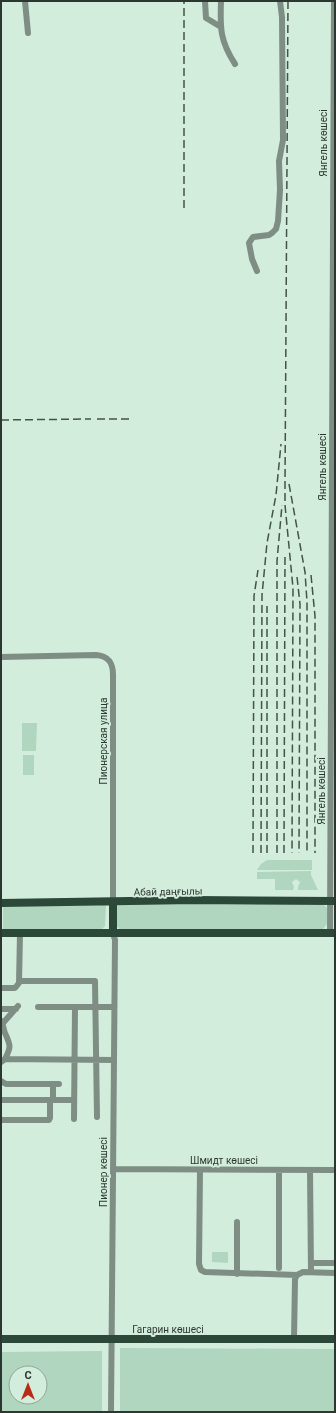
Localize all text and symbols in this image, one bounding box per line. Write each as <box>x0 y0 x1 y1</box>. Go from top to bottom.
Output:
street label: Янгель көшесі <box>318 109 329 177</box>
street label: Янгель көшесі <box>317 433 328 501</box>
street label: Пионерская улица <box>98 698 109 784</box>
street label: Янгель көшесі <box>316 757 327 825</box>
street label: Абай даңғылы <box>134 885 202 898</box>
street label: Пионер көшесі <box>98 1137 109 1207</box>
street label: Шмидт көшесі <box>190 1155 258 1166</box>
street label: Гагарин көшесі <box>132 1324 204 1335</box>
north arrow <box>8 1365 48 1405</box>
text: С <box>24 1369 32 1382</box>

